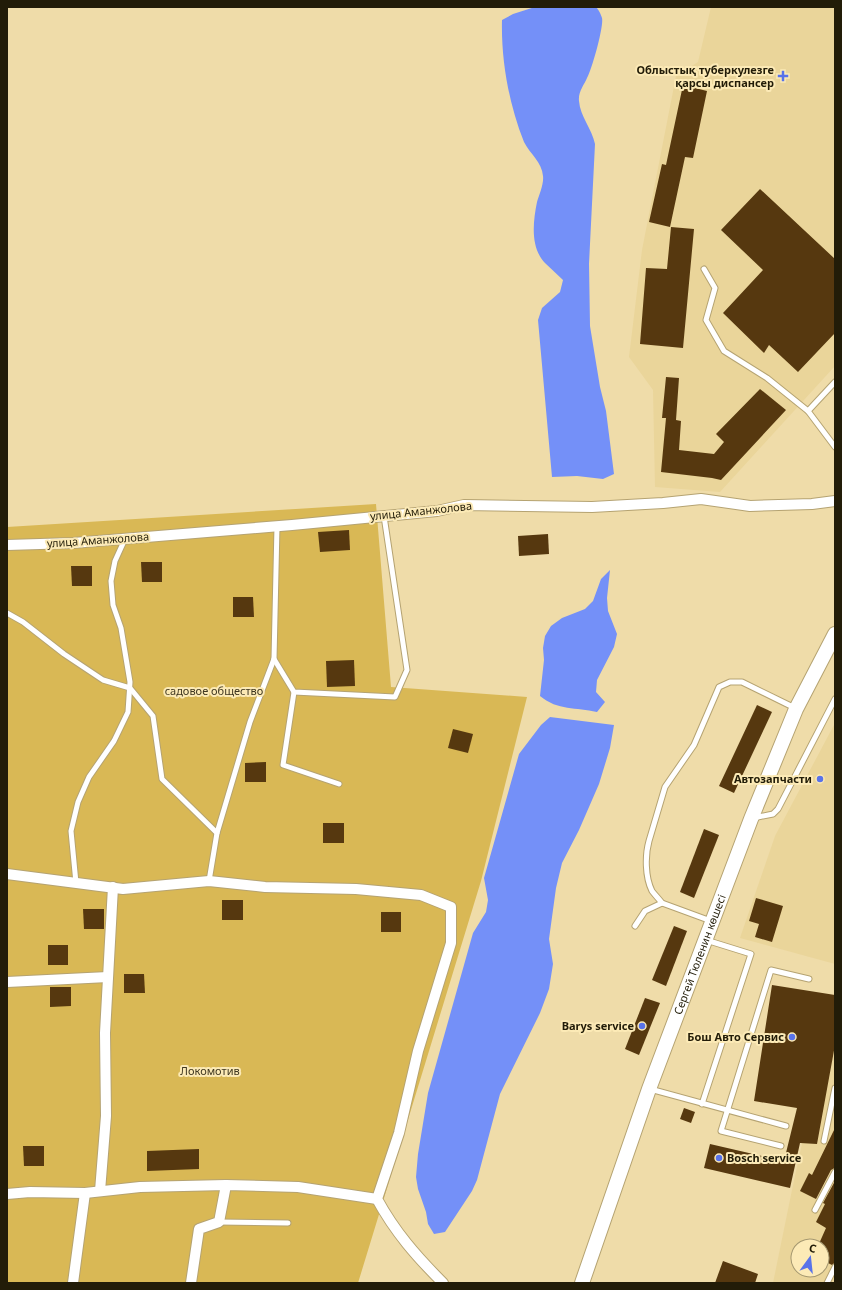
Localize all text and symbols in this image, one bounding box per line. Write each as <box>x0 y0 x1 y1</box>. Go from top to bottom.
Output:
place label: Облыстық туберкулезге қарсы диспансер <box>636 62 774 90</box>
marker: Облыстық туберкулезге қарсы диспансер <box>777 70 789 82</box>
street label: улица Аманжолова <box>369 498 473 523</box>
street label: улица Аманжолова <box>46 528 150 551</box>
park label: садовое общество <box>165 683 263 698</box>
place label: Автозапчасти <box>734 771 812 786</box>
marker: Автозапчасти <box>815 774 825 784</box>
street label: Сергей Тюленин көшесі <box>670 892 729 1016</box>
place label: Barys service <box>562 1018 634 1033</box>
marker: Barys service <box>637 1021 647 1031</box>
place label: Бош Авто Сервис <box>687 1029 784 1044</box>
marker: Бош Авто Сервис <box>787 1032 797 1042</box>
park label: Локомотив <box>180 1063 240 1078</box>
place label: Bosch service <box>727 1150 802 1165</box>
marker: Bosch service <box>714 1153 724 1163</box>
north arrow <box>790 1238 830 1278</box>
text: С <box>807 1240 818 1256</box>

